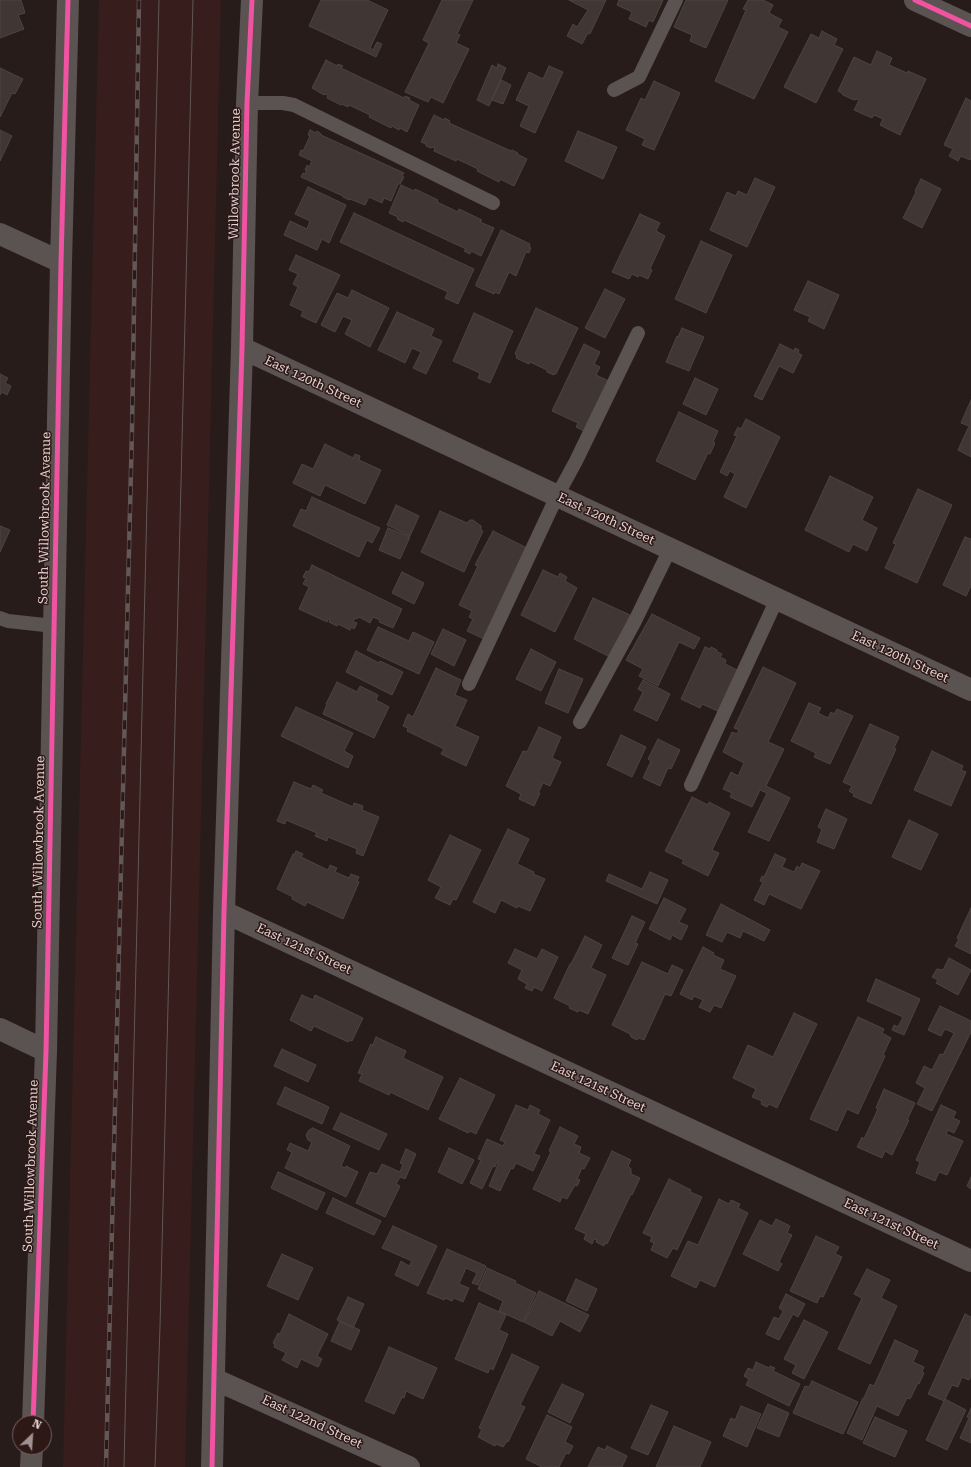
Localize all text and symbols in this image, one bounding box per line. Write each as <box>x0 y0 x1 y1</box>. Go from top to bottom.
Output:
street label: Willowbrook Avenue <box>226 108 244 240</box>
street label: East 120th Street <box>262 353 364 411</box>
street label: South Willowbrook Avenue <box>36 432 54 604</box>
street label: East 120th Street <box>555 490 657 548</box>
street label: East 120th Street <box>849 628 951 686</box>
street label: South Willowbrook Avenue <box>30 756 48 928</box>
street label: East 121st Street <box>254 920 354 978</box>
street label: East 121st Street <box>548 1058 648 1116</box>
street label: South Willowbrook Avenue <box>20 1080 42 1252</box>
street label: East 121st Street <box>841 1195 941 1253</box>
street label: East 122nd Street <box>259 1392 365 1452</box>
north arrow <box>12 1415 52 1455</box>
text: N <box>30 1417 43 1432</box>

